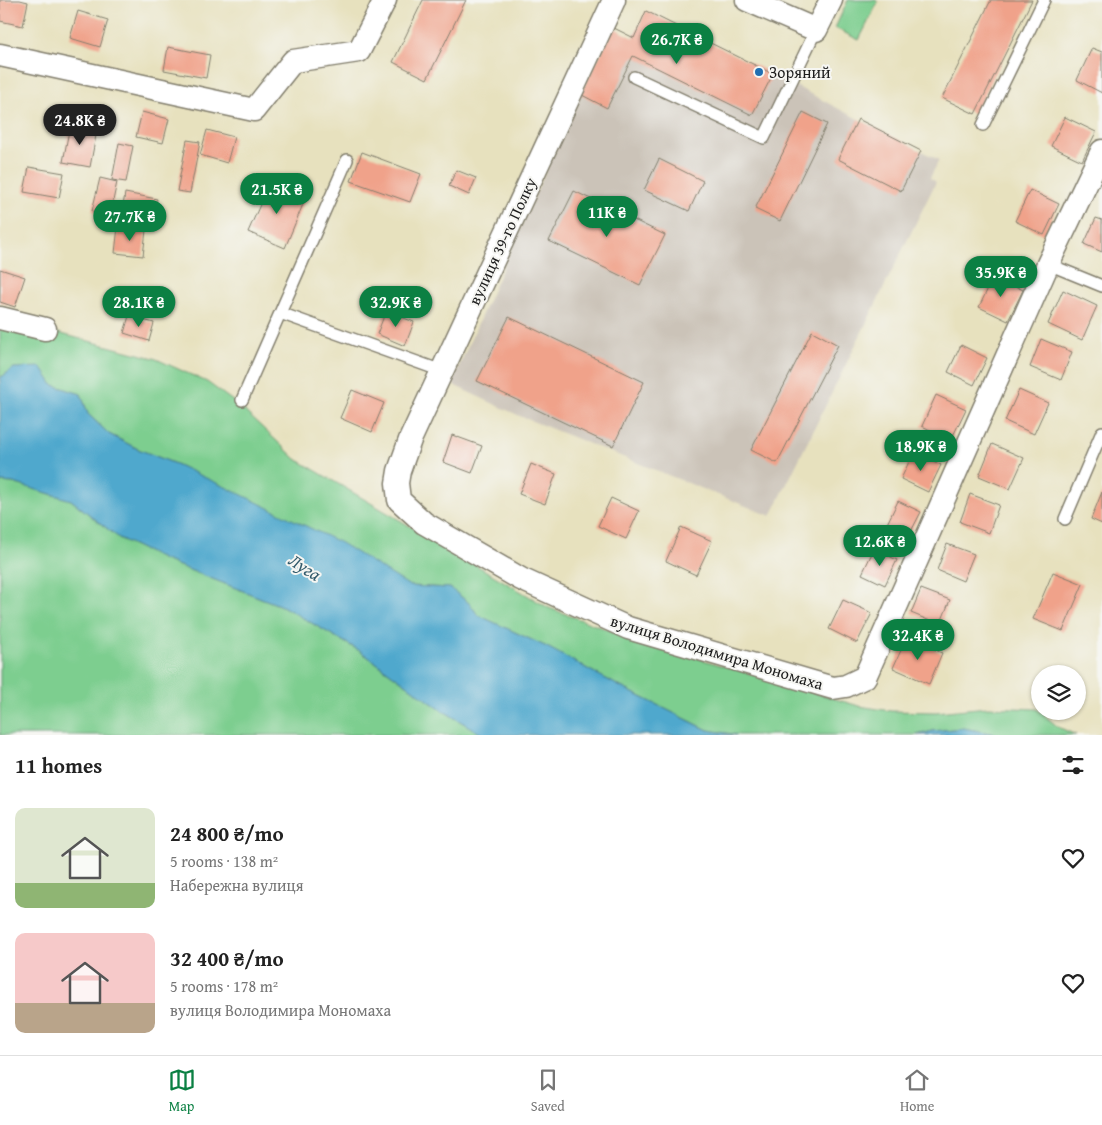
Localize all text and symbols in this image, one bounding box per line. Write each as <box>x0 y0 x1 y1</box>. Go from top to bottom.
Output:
pin: 26.7K ₴ <box>631 22 723 65</box>
text: 26.7K ₴ <box>651 27 703 51</box>
place label: Зоряний <box>769 60 831 84</box>
marker: Зоряний <box>753 66 765 78</box>
pin: 24.8K ₴ <box>34 104 126 146</box>
text: 24.8K ₴ <box>54 108 106 132</box>
pin: 21.5K ₴ <box>231 172 323 215</box>
street label: вулиця 39-го Полку <box>462 173 542 309</box>
text: 21.5K ₴ <box>251 177 303 201</box>
pin: 11K ₴ <box>572 196 642 238</box>
pin: 27.7K ₴ <box>84 200 176 242</box>
text: 11K ₴ <box>588 200 626 224</box>
text: 27.7K ₴ <box>104 204 156 228</box>
pin: 35.9K ₴ <box>955 256 1047 298</box>
text: 35.9K ₴ <box>975 260 1027 284</box>
pin: 28.1K ₴ <box>93 286 185 328</box>
pin: 32.9K ₴ <box>350 286 442 328</box>
text: 28.1K ₴ <box>113 290 165 314</box>
text: 32.9K ₴ <box>370 290 422 314</box>
pin: 18.9K ₴ <box>875 430 967 472</box>
text: 18.9K ₴ <box>895 434 947 458</box>
pin: 12.6K ₴ <box>834 524 926 567</box>
text: 12.6K ₴ <box>854 529 906 553</box>
water label: Луга <box>284 547 327 588</box>
street label: вулиця Володимира Мономаха <box>608 608 827 696</box>
pin: 32.4K ₴ <box>872 618 964 661</box>
text: 32.4K ₴ <box>892 623 944 647</box>
map controls <box>1031 665 1086 720</box>
button: layers <box>1031 665 1086 720</box>
text: 11 homes <box>15 750 102 781</box>
icon: filters <box>1059 751 1087 779</box>
text: 24 800 ₴/mo <box>170 818 284 849</box>
icon: home <box>55 828 115 888</box>
icon: heart <box>1059 844 1087 872</box>
text: 5 rooms · 138 m² <box>170 849 278 873</box>
text: Набережна вулиця <box>170 873 304 897</box>
text: 32 400 ₴/mo <box>170 943 284 974</box>
icon: home <box>55 953 115 1013</box>
icon: heart <box>1059 969 1087 997</box>
text: 5 rooms · 178 m² <box>170 974 278 998</box>
text: вулиця Володимира Мономаха <box>170 998 391 1022</box>
tab: Map <box>168 1066 196 1116</box>
tab: Saved <box>531 1066 565 1116</box>
tab: Home <box>900 1066 934 1116</box>

